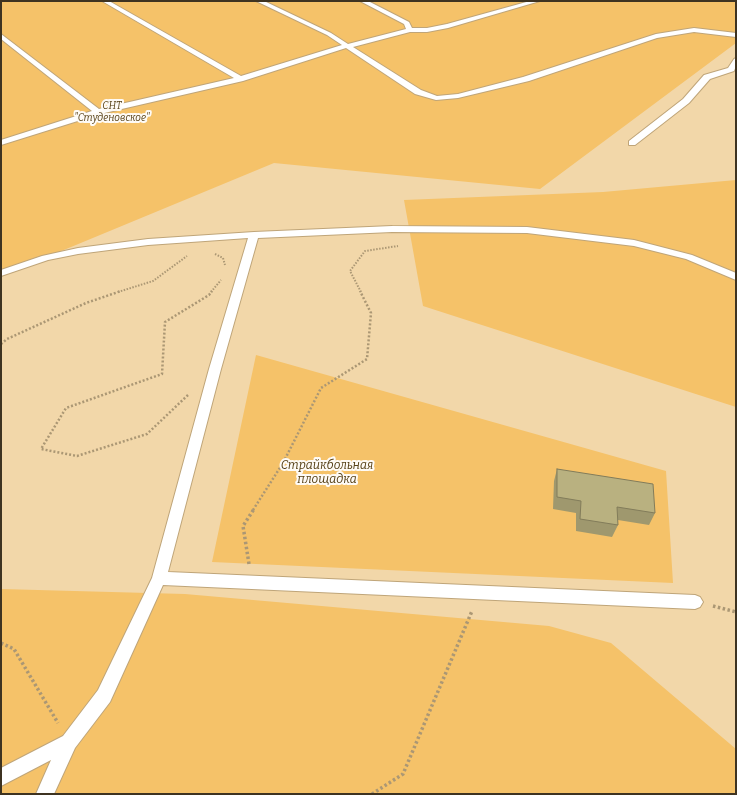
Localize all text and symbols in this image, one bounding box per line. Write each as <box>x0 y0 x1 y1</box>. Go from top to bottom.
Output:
park label: СНТ "Студеновское" <box>74 100 150 124</box>
park label: Страйкбольная площадка <box>281 459 373 487</box>

